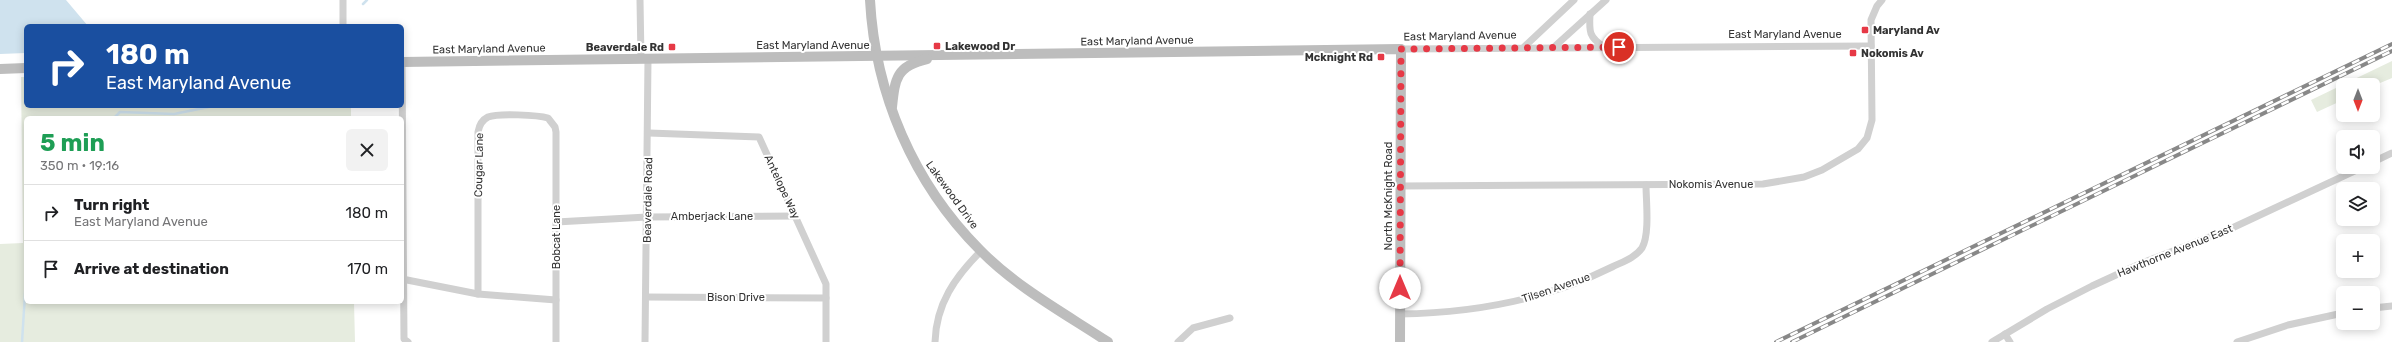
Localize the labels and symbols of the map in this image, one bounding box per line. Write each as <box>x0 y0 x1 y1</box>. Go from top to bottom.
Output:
place label: Maryland Av <box>1873 24 1940 37</box>
marker: Maryland Av <box>1860 25 1870 35</box>
street label: East Maryland Avenue <box>1728 28 1842 41</box>
street label: East Maryland Avenue <box>1403 29 1517 43</box>
pin <box>1602 30 1636 64</box>
street label: East Maryland Avenue <box>1080 34 1194 48</box>
street label: East Maryland Avenue <box>756 39 870 52</box>
place label: Lakewood Dr <box>945 40 1015 53</box>
place label: Beaverdale Rd <box>586 41 664 54</box>
marker: Lakewood Dr <box>932 41 942 51</box>
street label: East Maryland Avenue <box>432 42 546 56</box>
marker: Beaverdale Rd <box>667 42 677 52</box>
place label: Nokomis Av <box>1861 47 1924 60</box>
marker: Nokomis Av <box>1848 48 1858 58</box>
place label: Mcknight Rd <box>1305 51 1373 64</box>
marker: Mcknight Rd <box>1376 52 1386 62</box>
north arrow <box>2336 78 2380 122</box>
street label: Cougar Lane <box>472 133 486 197</box>
street label: North McKnight Road <box>1382 142 1395 250</box>
street label: Antelope Way <box>761 153 803 221</box>
street label: Beaverdale Road <box>641 157 655 243</box>
street label: Lakewood Drive <box>923 159 981 231</box>
street label: Nokomis Avenue <box>1669 178 1753 191</box>
street label: Bobcat Lane <box>550 205 563 269</box>
street label: Amberjack Lane <box>671 210 753 223</box>
street label: Hawthorne Avenue East <box>2115 222 2235 280</box>
position arrow <box>1379 267 1421 309</box>
street label: Tilsen Avenue <box>1520 270 1592 306</box>
street label: Bison Drive <box>707 291 765 304</box>

